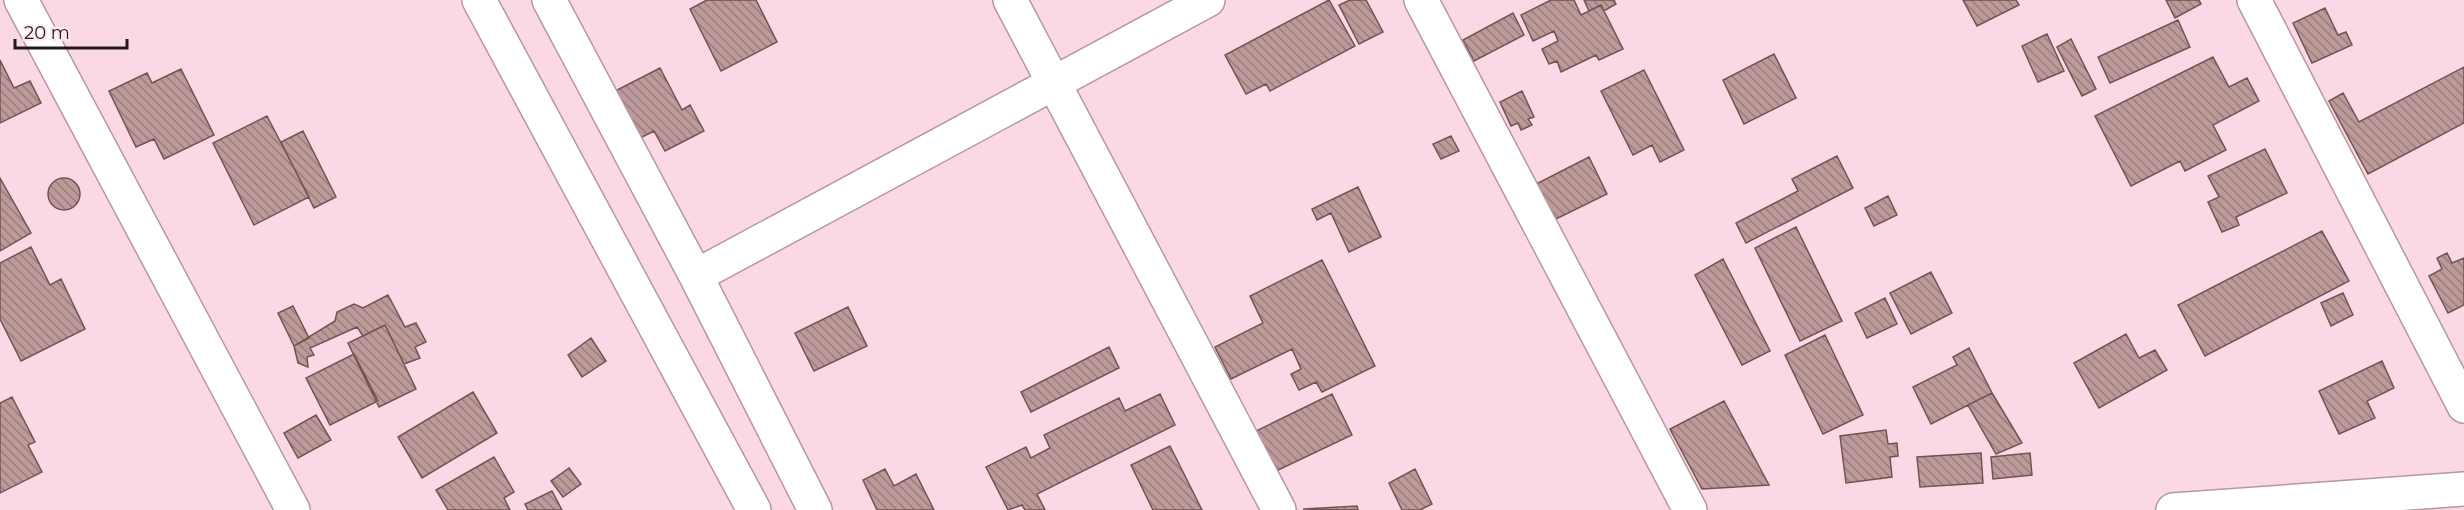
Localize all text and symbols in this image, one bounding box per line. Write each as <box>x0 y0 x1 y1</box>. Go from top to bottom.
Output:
scale bar <box>15 12 128 50</box>
text: 20 m <box>24 22 70 44</box>

